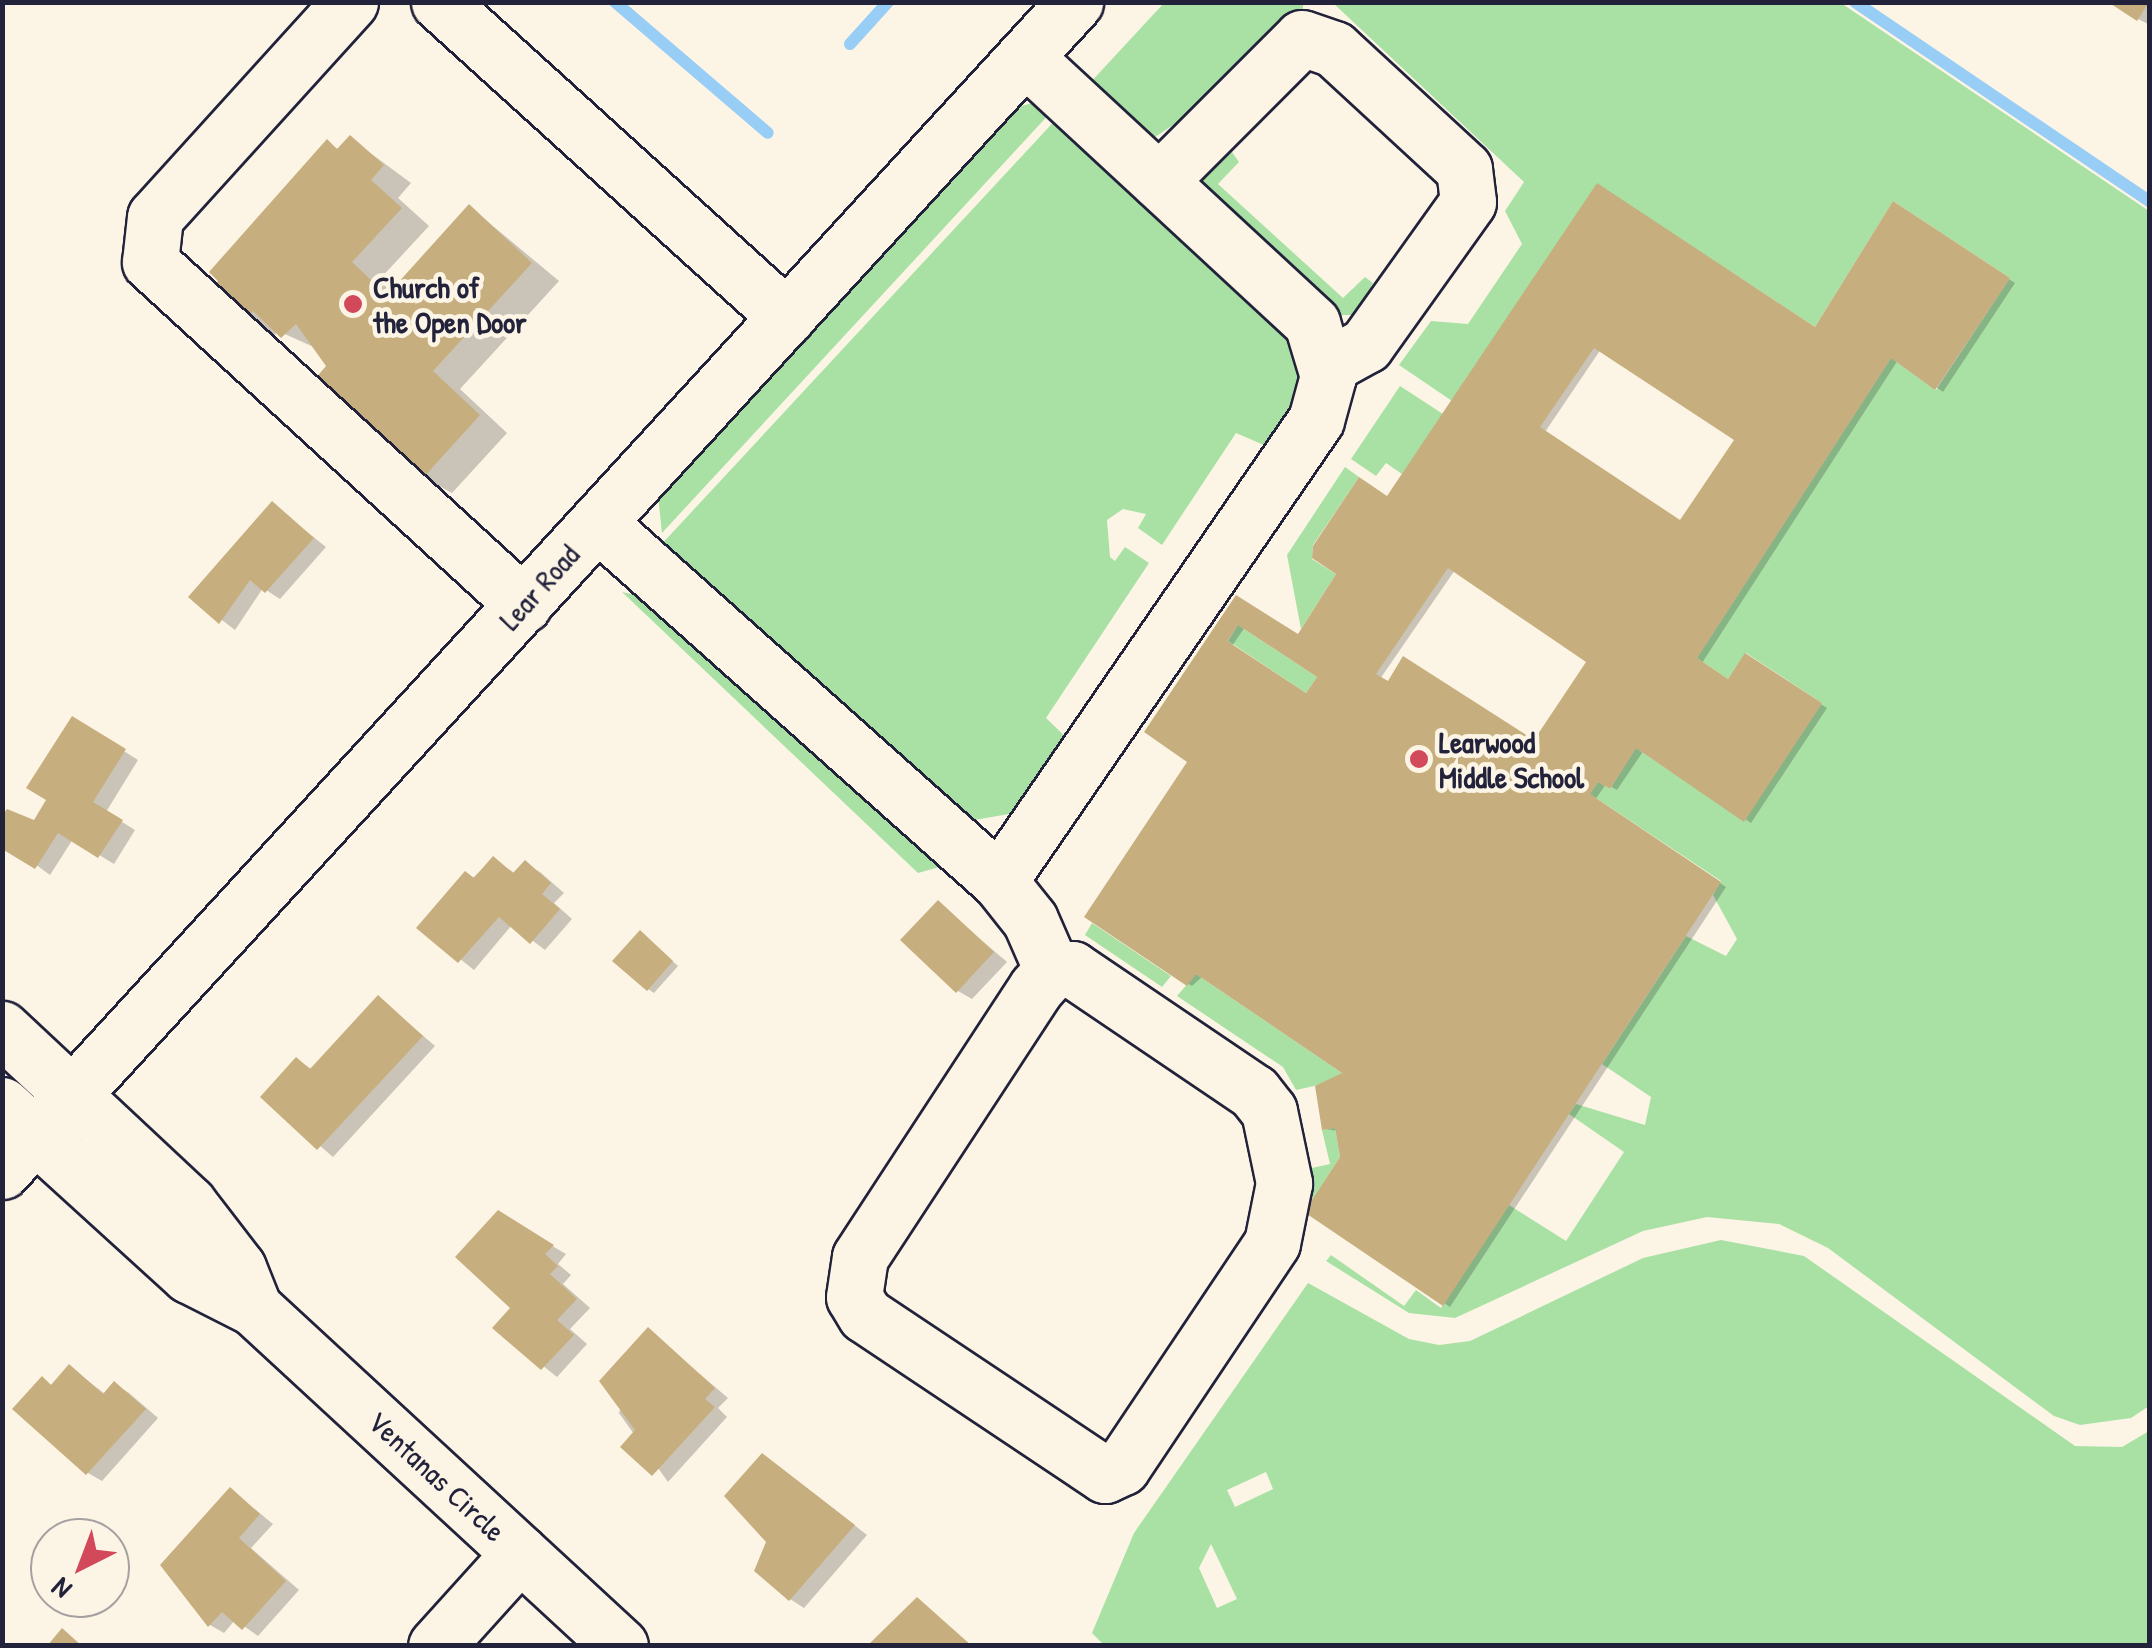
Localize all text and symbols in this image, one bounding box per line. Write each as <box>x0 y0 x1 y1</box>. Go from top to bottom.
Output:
place label: Church of the Open Door <box>373 269 527 340</box>
marker: Church of the Open Door <box>342 293 364 315</box>
street label: Lear Road <box>491 537 587 637</box>
place label: Learwood Middle School <box>1439 724 1584 794</box>
marker: Learwood Middle School <box>1408 748 1430 770</box>
street label: Ventanas Circle <box>361 1403 513 1549</box>
north arrow <box>30 1518 130 1618</box>
text: N <box>43 1570 80 1608</box>

